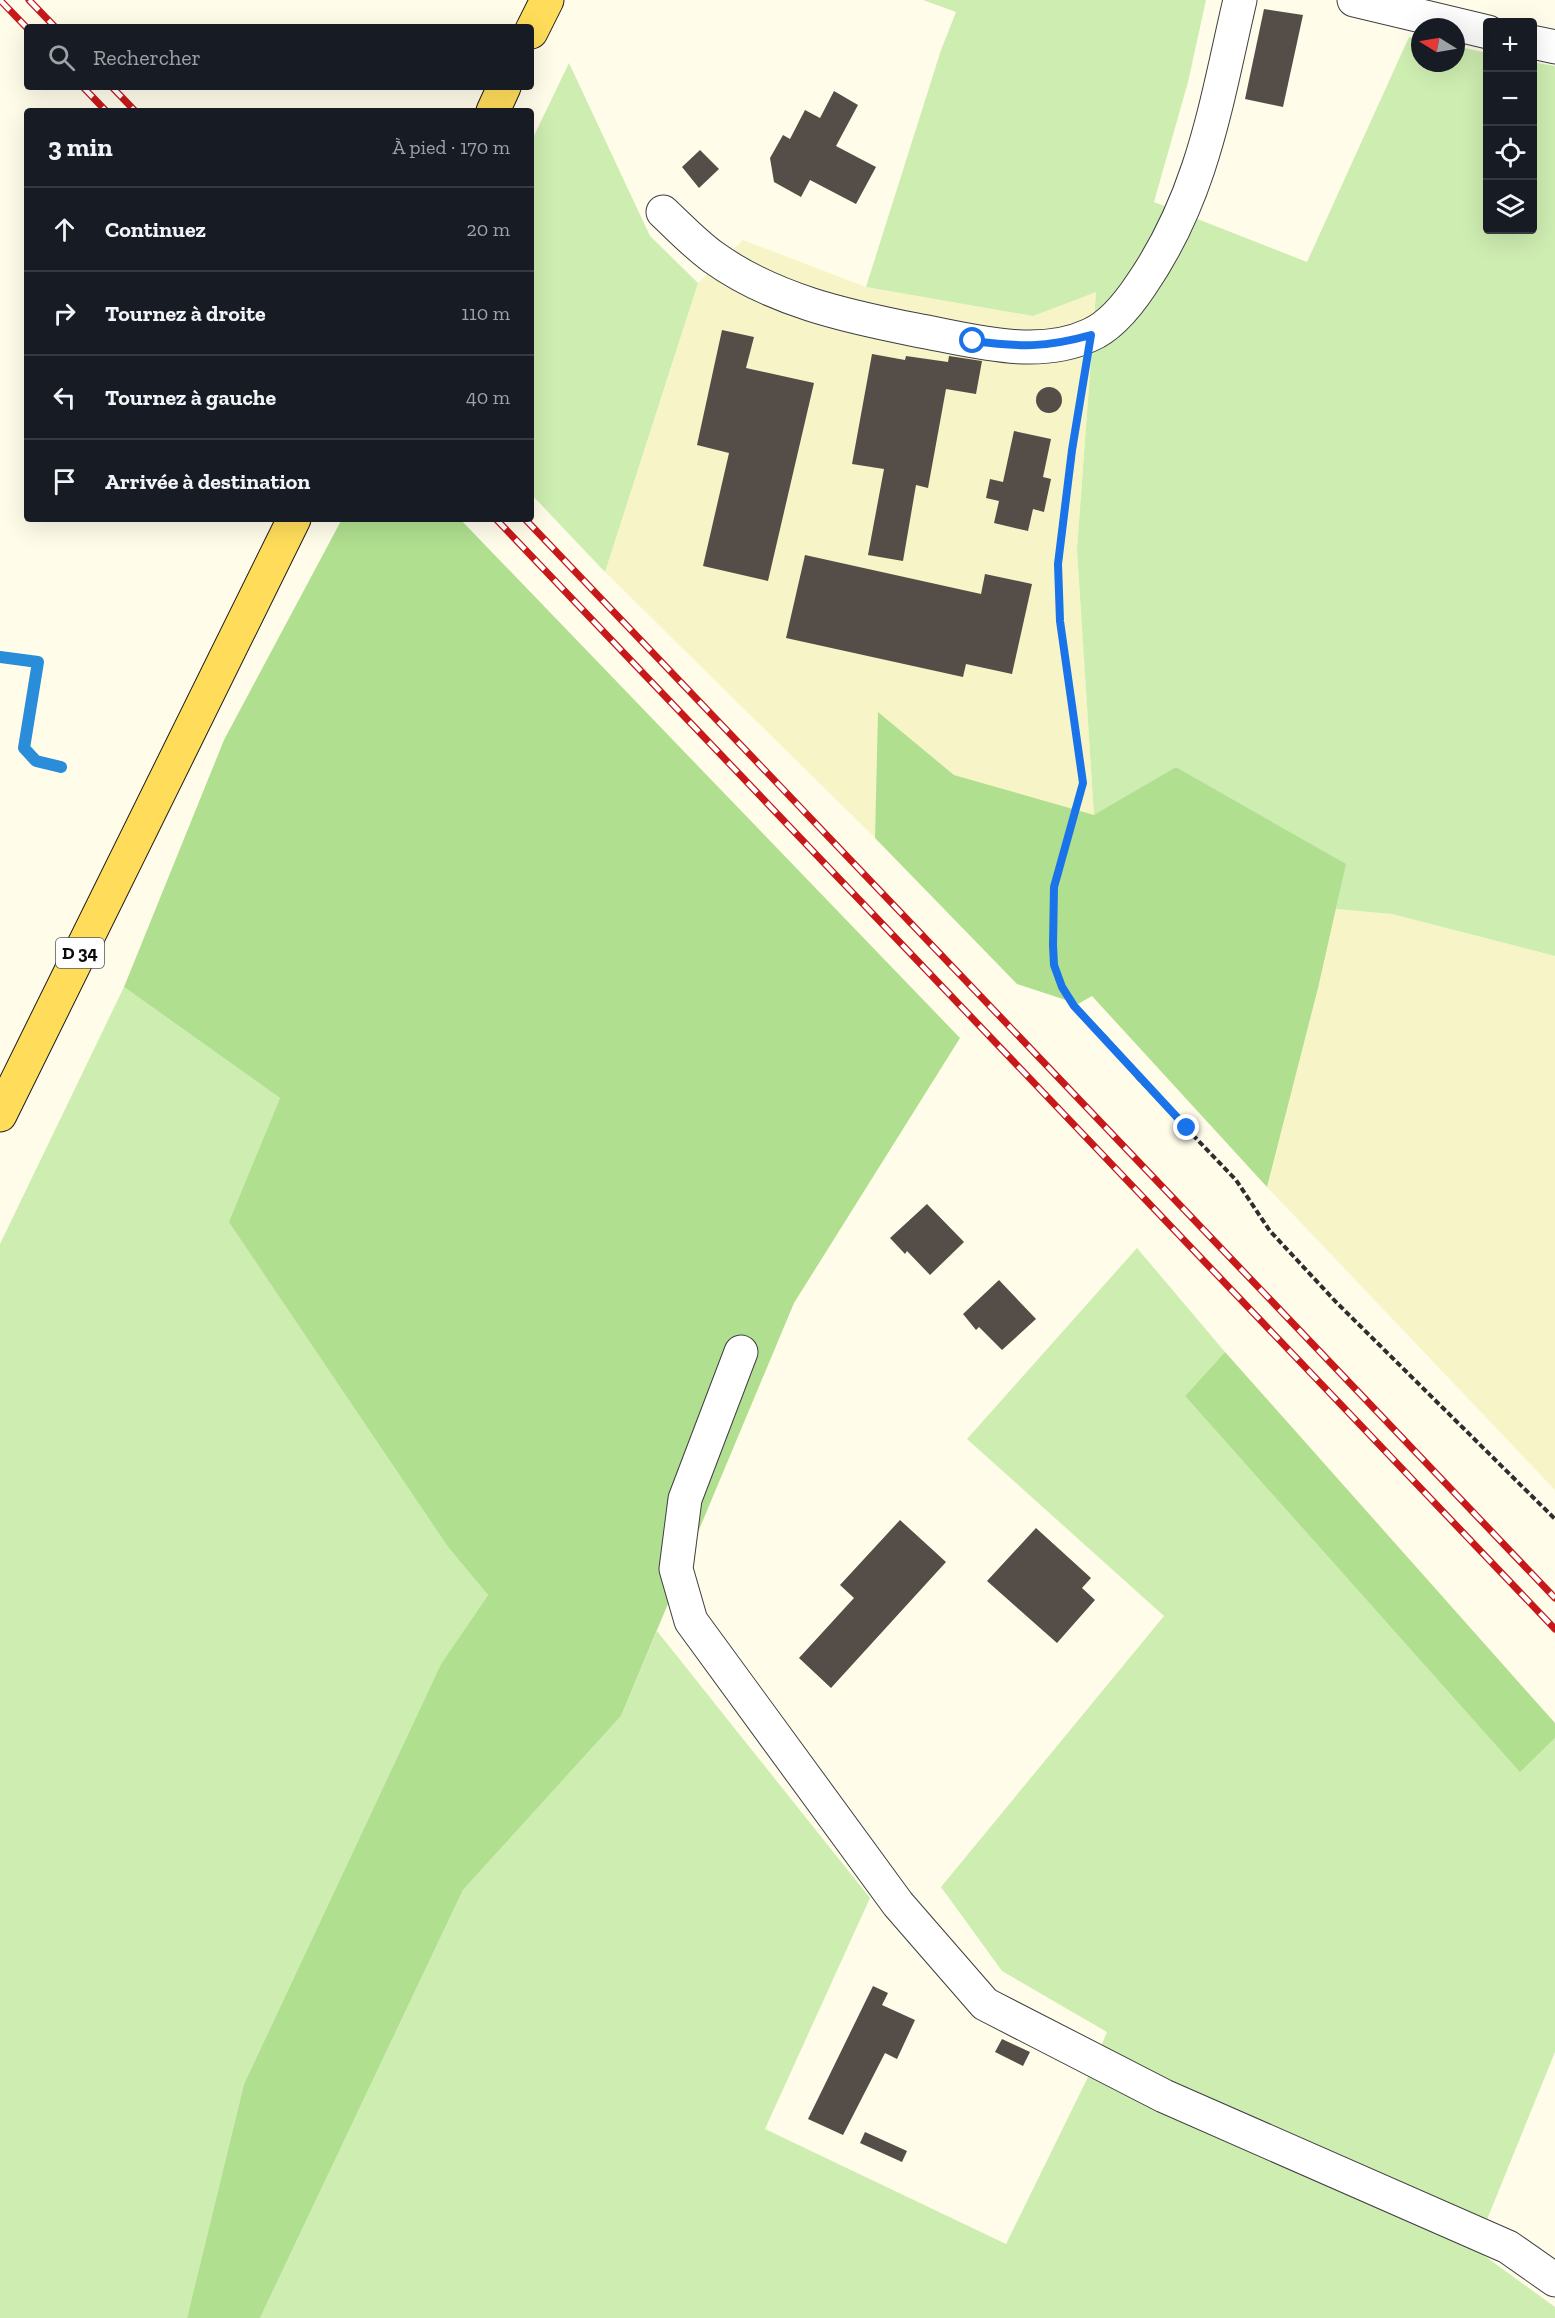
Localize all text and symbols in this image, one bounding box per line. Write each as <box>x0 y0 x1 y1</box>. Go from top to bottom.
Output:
north arrow <box>1411 18 1465 72</box>
map controls <box>1483 18 1537 234</box>
button: + <box>1483 18 1537 72</box>
search box <box>24 24 534 90</box>
icon: search <box>45 41 78 74</box>
text: Rechercher <box>93 44 201 71</box>
button: − <box>1483 72 1537 126</box>
button: locate <box>1483 126 1537 180</box>
text: 3 min <box>48 131 113 163</box>
text: À pied · 170 m <box>393 135 510 159</box>
button: layers <box>1483 180 1537 234</box>
icon: ahead <box>48 213 81 246</box>
text: Continuez <box>105 216 206 243</box>
text: 20 m <box>466 217 510 241</box>
icon: right <box>48 297 81 330</box>
text: Tournez à droite <box>105 300 266 327</box>
text: 110 m <box>461 301 510 325</box>
route start <box>959 327 985 353</box>
icon: left <box>48 381 81 414</box>
text: Tournez à gauche <box>105 384 276 411</box>
text: 40 m <box>466 385 510 409</box>
icon: arrive <box>48 465 81 498</box>
text: Arrivée à destination <box>105 468 310 495</box>
road number: D 34 <box>56 938 104 968</box>
route end <box>1173 1114 1199 1140</box>

